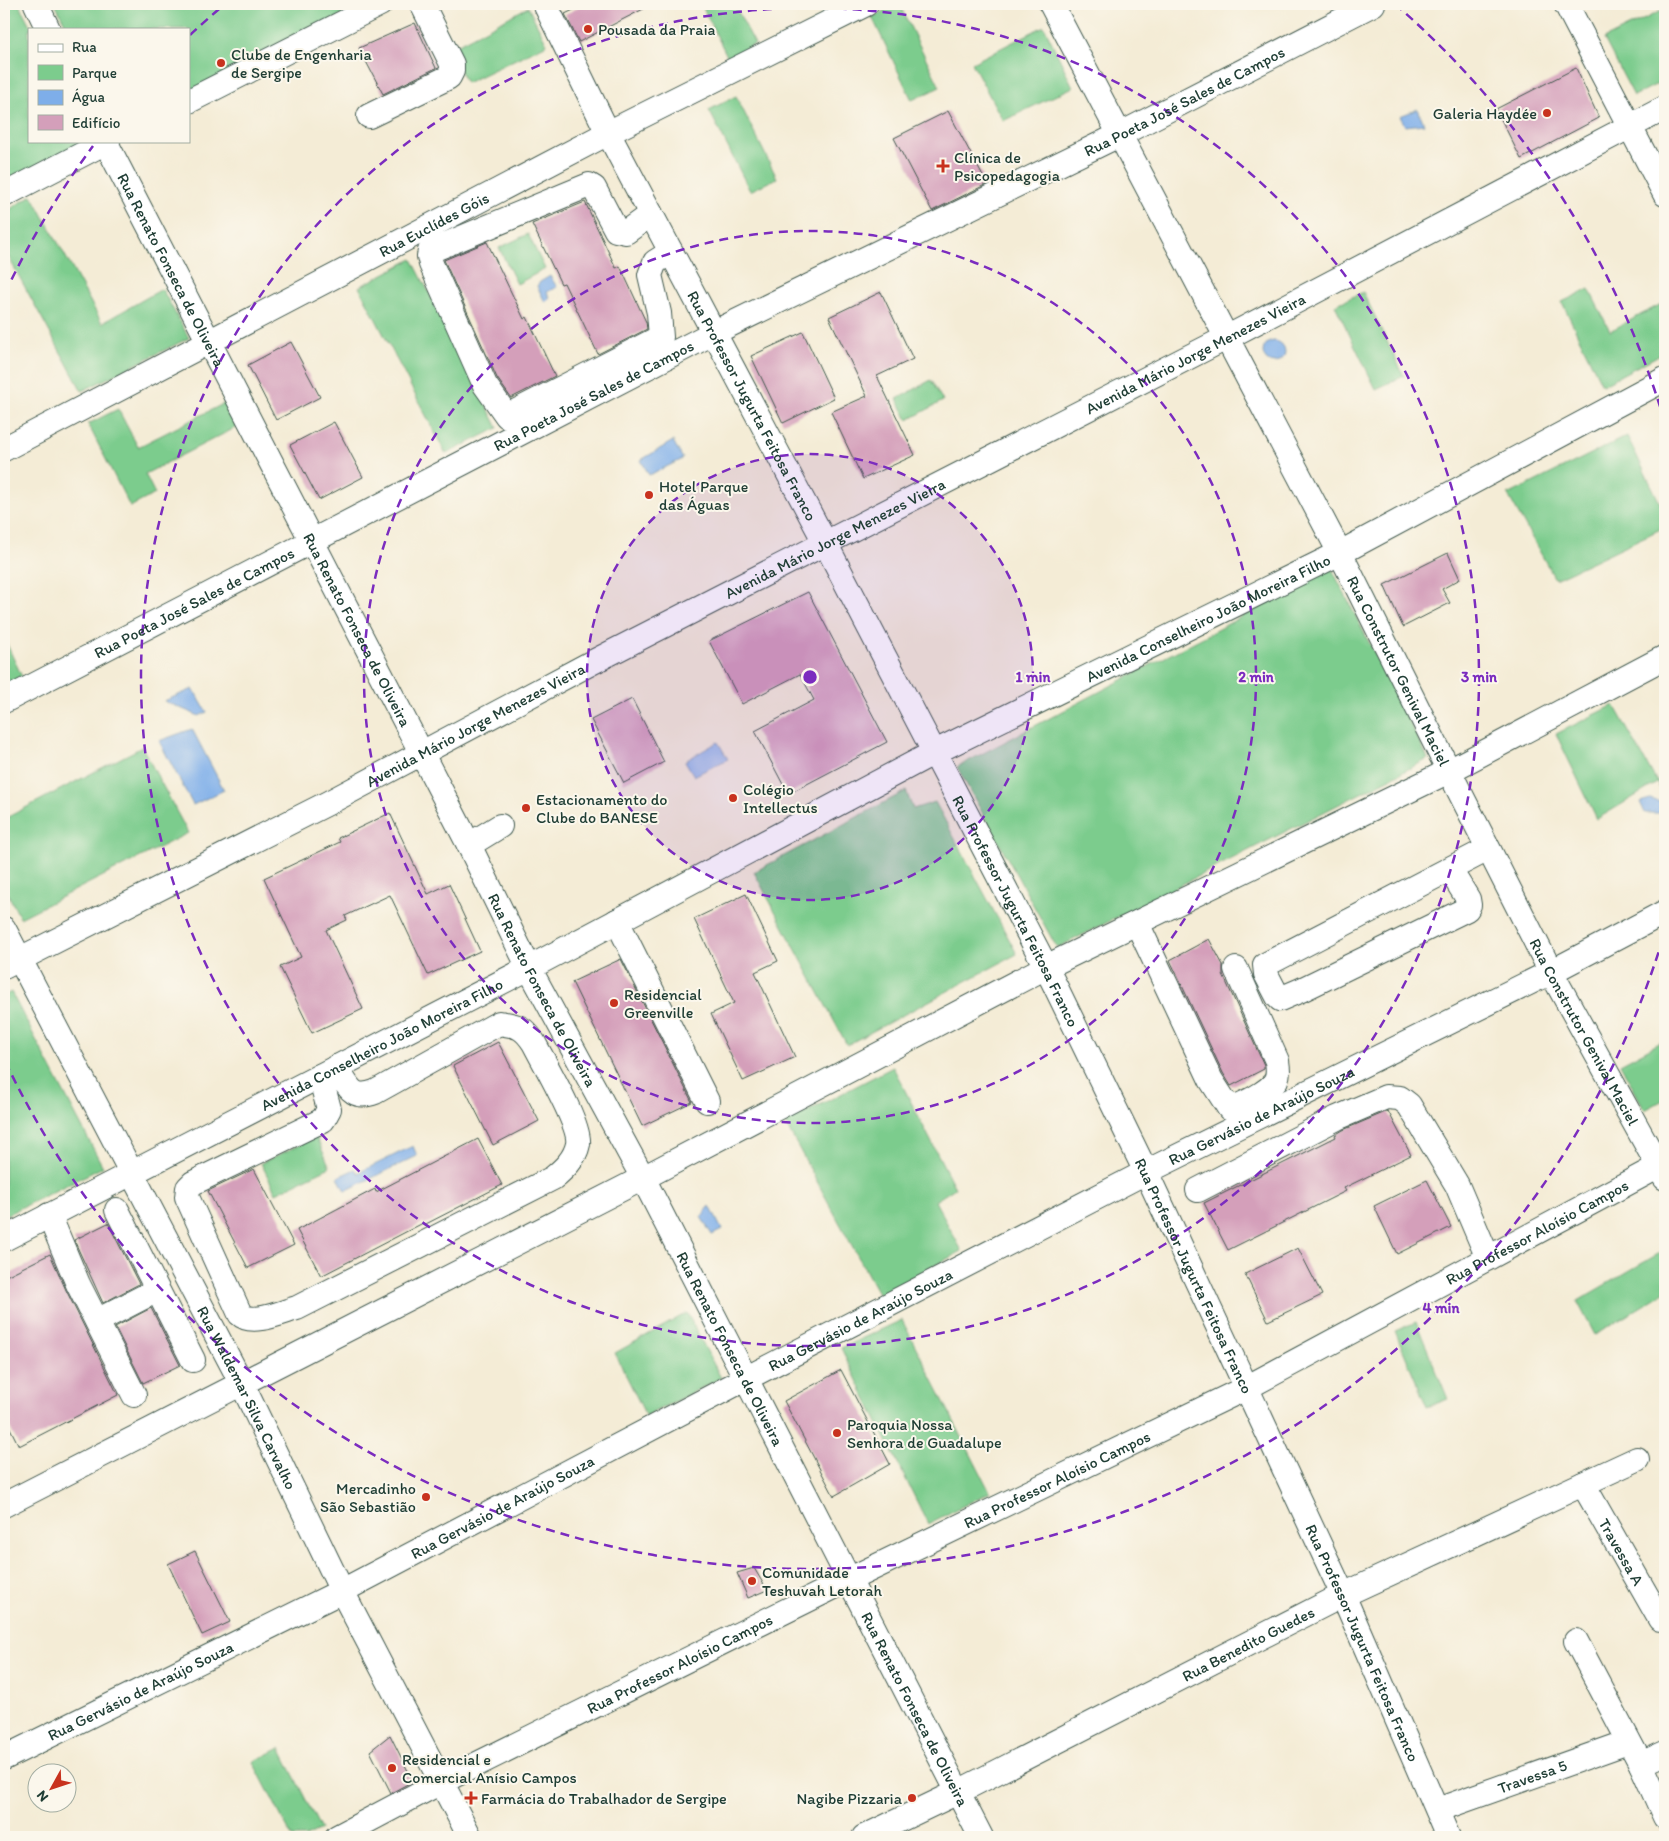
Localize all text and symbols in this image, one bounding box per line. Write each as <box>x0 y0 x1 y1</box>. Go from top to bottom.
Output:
place label: Pousada da Praia <box>598 20 716 39</box>
marker: Pousada da Praia <box>582 23 594 35</box>
legend <box>28 28 190 142</box>
text: Rua <box>72 38 97 56</box>
street label: Rua Poeta José Sales de Campos <box>1081 42 1288 161</box>
place label: Clube de Engenharia de Sergipe <box>231 45 372 82</box>
marker: Clube de Engenharia de Sergipe <box>215 57 227 69</box>
text: Parque <box>72 64 117 82</box>
text: Água <box>72 88 106 106</box>
place label: Galeria Haydée <box>1433 104 1537 123</box>
marker: Galeria Haydée <box>1541 107 1553 119</box>
text: Edifício <box>72 114 120 132</box>
place label: Clínica de Psicopedagogia <box>954 148 1061 185</box>
marker: Clínica de Psicopedagogia <box>936 159 950 173</box>
street label: Rua Renato Fonseca de Oliveira <box>113 170 229 371</box>
street label: Rua Euclídes Góis <box>376 188 492 261</box>
street label: Rua Professor Jugurta Feitosa Franco <box>683 287 821 524</box>
street label: Avenida Mário Jorge Menezes Vieira <box>1082 289 1309 418</box>
street label: Rua Poeta José Sales de Campos <box>490 336 697 455</box>
street label: Avenida Mário Jorge Menezes Vieira <box>722 474 948 603</box>
place label: Hotel Parque das Águas <box>659 477 748 514</box>
marker: Hotel Parque das Águas <box>643 489 655 501</box>
street label: Rua Renato Fonseca de Oliveira <box>299 530 415 731</box>
street label: Rua Poeta José Sales de Campos <box>91 543 297 663</box>
street label: Avenida Conselheiro João Moreira Filho <box>1083 550 1334 686</box>
street label: Rua Construtor Genival Maciel <box>1343 573 1454 769</box>
street label: Avenida Mário Jorge Menezes Vieira <box>363 659 588 791</box>
centre of rings <box>801 668 819 686</box>
text: 1 min <box>1016 668 1051 686</box>
text: 2 min <box>1238 668 1275 686</box>
text: 3 min <box>1461 668 1498 686</box>
place label: Colégio Intellectus <box>743 780 818 817</box>
place label: Estacionamento do Clube do BANESE <box>536 790 667 827</box>
marker: Colégio Intellectus <box>727 792 739 804</box>
street label: Rua Professor Jugurta Feitosa Franco <box>948 792 1083 1030</box>
marker: Estacionamento do Clube do BANESE <box>520 802 532 814</box>
street label: Rua Renato Fonseca de Oliveira <box>484 890 601 1091</box>
street label: Rua Construtor Genival Maciel <box>1526 935 1643 1129</box>
street label: Avenida Conselheiro João Moreira Filho <box>258 974 506 1115</box>
place label: Residencial Greenville <box>624 985 702 1022</box>
marker: Residencial Greenville <box>608 997 620 1009</box>
street label: Rua Gervásio de Araújo Souza <box>1165 1062 1357 1169</box>
street label: Rua Professor Jugurta Feitosa Franco <box>1131 1155 1257 1397</box>
street label: Rua Professor Aloísio Campos <box>1442 1175 1632 1289</box>
street label: Rua Renato Fonseca de Oliveira <box>672 1248 788 1450</box>
street label: Rua Gervásio de Araújo Souza <box>765 1265 956 1375</box>
text: 4 min <box>1423 1299 1460 1317</box>
street label: Rua Waldemar Silva Carvalho <box>193 1303 300 1493</box>
place label: Paroquia Nossa Senhora de Guadalupe <box>847 1415 1002 1452</box>
marker: Paroquia Nossa Senhora de Guadalupe <box>831 1427 843 1439</box>
street label: Rua Professor Aloísio Campos <box>961 1427 1154 1533</box>
street label: Rua Gervásio de Araújo Souza <box>407 1451 598 1563</box>
place label: Mercadinho São Sebastião <box>320 1479 416 1516</box>
marker: Mercadinho São Sebastião <box>420 1491 432 1503</box>
street label: Travessa A <box>1595 1515 1648 1589</box>
street label: Rua Professor Jugurta Feitosa Franco <box>1301 1521 1423 1765</box>
place label: Comunidade Teshuvah Letorah <box>762 1563 882 1600</box>
marker: Comunidade Teshuvah Letorah <box>746 1575 758 1587</box>
street label: Rua Benedito Guedes <box>1179 1602 1318 1686</box>
street label: Rua Renato Fonseca de Oliveira <box>857 1609 973 1810</box>
street label: Rua Professor Aloísio Campos <box>584 1610 776 1718</box>
street label: Rua Gervásio de Araújo Souza <box>45 1637 237 1745</box>
place label: Residencial e Comercial Anísio Campos <box>402 1750 577 1787</box>
street label: Travessa 5 <box>1495 1756 1570 1798</box>
marker: Residencial e Comercial Anísio Campos <box>386 1762 398 1774</box>
north arrow <box>28 1764 78 1814</box>
text: N <box>33 1787 52 1805</box>
place label: Farmácia do Trabalhador de Sergipe <box>481 1789 727 1808</box>
place label: Nagibe Pizzaria <box>797 1789 903 1808</box>
marker: Farmácia do Trabalhador de Sergipe <box>465 1792 477 1804</box>
marker: Nagibe Pizzaria <box>906 1792 918 1804</box>

